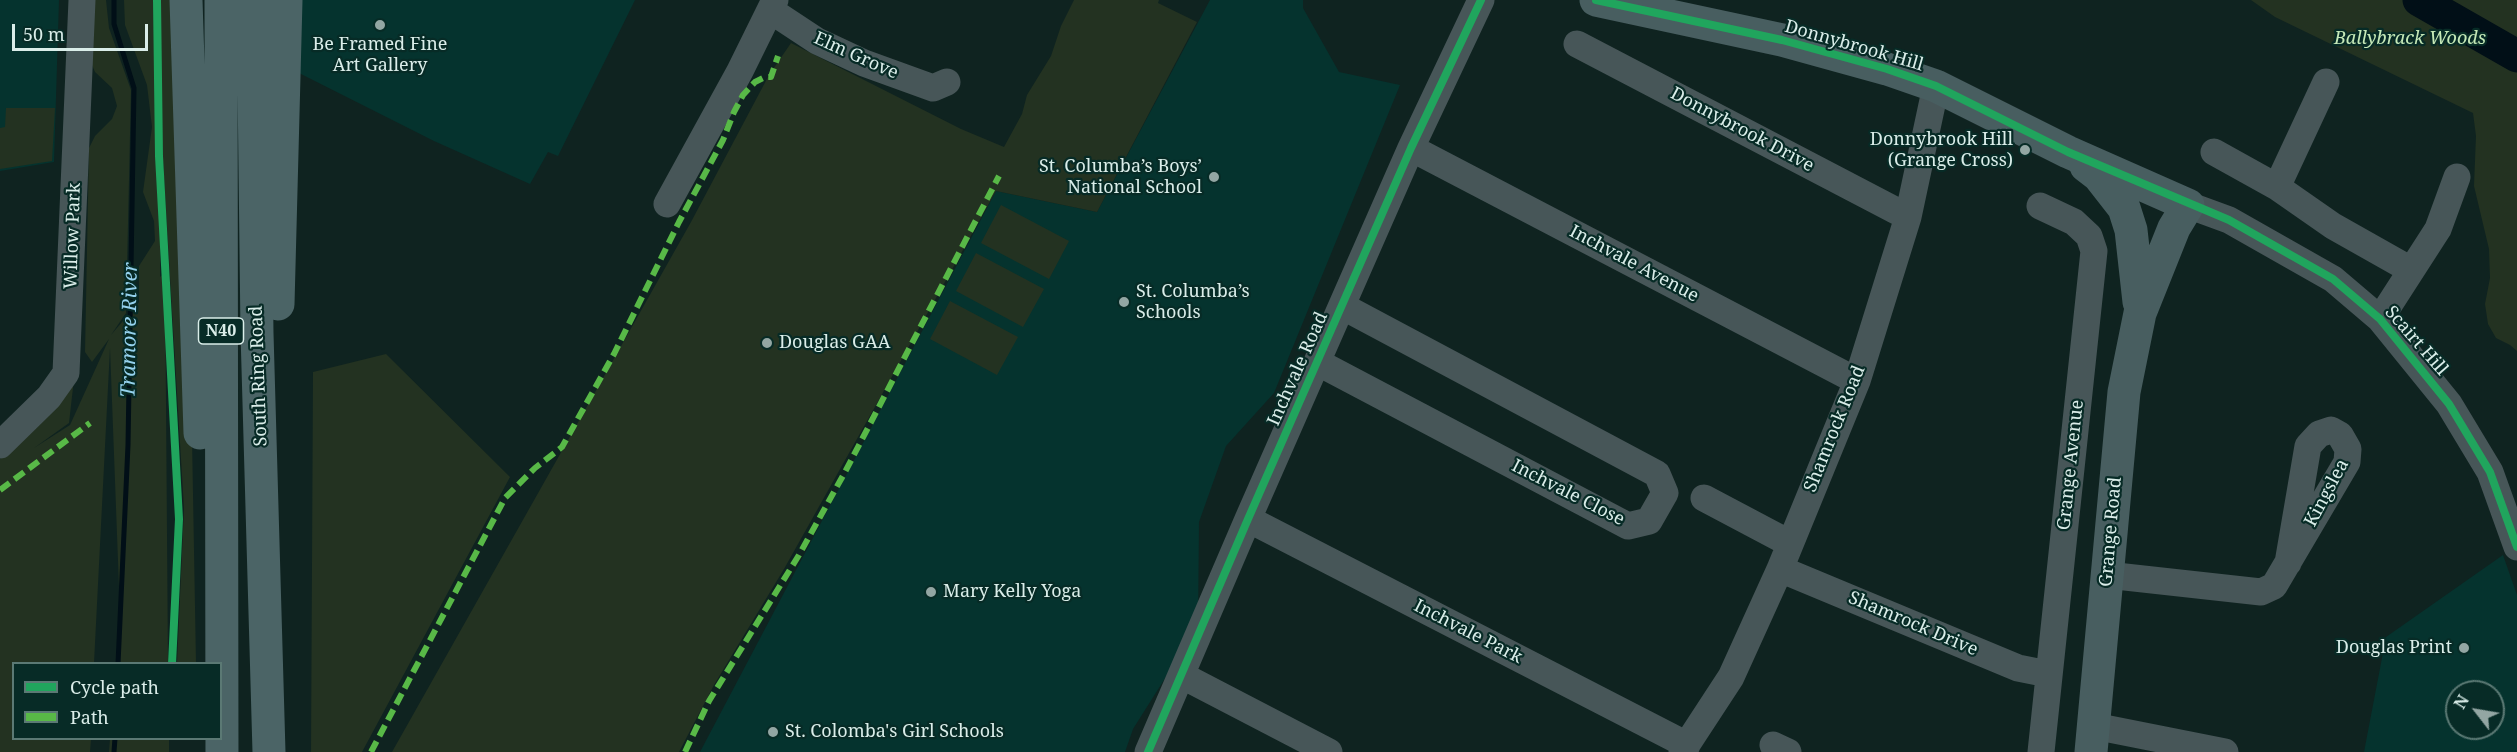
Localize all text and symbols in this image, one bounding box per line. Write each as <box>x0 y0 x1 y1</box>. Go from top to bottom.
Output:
scale bar <box>15 12 152 50</box>
street label: Donnybrook Hill <box>1782 16 1926 76</box>
marker: Be Framed Fine Art Gallery <box>373 18 387 32</box>
text: 50 m <box>23 22 65 46</box>
street label: Elm Grove <box>810 28 902 84</box>
park label: Ballybrack Woods <box>2334 28 2486 50</box>
place label: Be Framed Fine Art Gallery <box>313 34 447 76</box>
street label: Donnybrook Drive <box>1667 83 1817 177</box>
place label: Donnybrook Hill (Grange Cross) <box>1870 129 2013 172</box>
marker: Donnybrook Hill (Grange Cross) <box>2018 143 2032 157</box>
place label: St. Columba’s Boys’ National School <box>1039 156 1202 198</box>
marker: St. Columba’s Boys’ National School <box>1207 170 1221 184</box>
street label: Willow Park <box>60 182 86 290</box>
street label: Inchvale Avenue <box>1566 221 1702 307</box>
water label: Tramore River <box>117 262 143 398</box>
place label: St. Columba’s Schools <box>1136 281 1250 324</box>
marker: St. Columba’s Schools <box>1117 295 1131 309</box>
street label: Scairt Hill <box>2380 302 2452 380</box>
street label: South Ring Road <box>246 305 272 447</box>
street label: Inchvale Road <box>1263 309 1333 429</box>
road number: N40 <box>198 318 244 344</box>
place label: Douglas GAA <box>779 332 890 354</box>
marker: Douglas GAA <box>760 336 774 350</box>
street label: Shamrock Road <box>1800 363 1870 495</box>
street label: Grange Avenue <box>2053 399 2089 531</box>
street label: Inchvale Close <box>1508 455 1628 531</box>
street label: Kingslea <box>2300 456 2354 530</box>
street label: Grange Road <box>2095 476 2127 588</box>
place label: Mary Kelly Yoga <box>943 581 1081 603</box>
marker: Mary Kelly Yoga <box>924 585 938 599</box>
street label: Shamrock Drive <box>1845 587 1981 661</box>
street label: Inchvale Park <box>1410 595 1526 669</box>
place label: Douglas Print <box>2336 637 2452 659</box>
marker: Douglas Print <box>2457 641 2471 655</box>
legend <box>12 662 222 740</box>
text: Cycle path <box>70 675 159 699</box>
north arrow <box>2445 680 2505 740</box>
text: N <box>2449 691 2474 713</box>
text: Path <box>70 705 109 729</box>
place label: St. Colomba's Girl Schools <box>785 721 1004 743</box>
marker: St. Colomba's Girl Schools <box>766 725 780 739</box>

